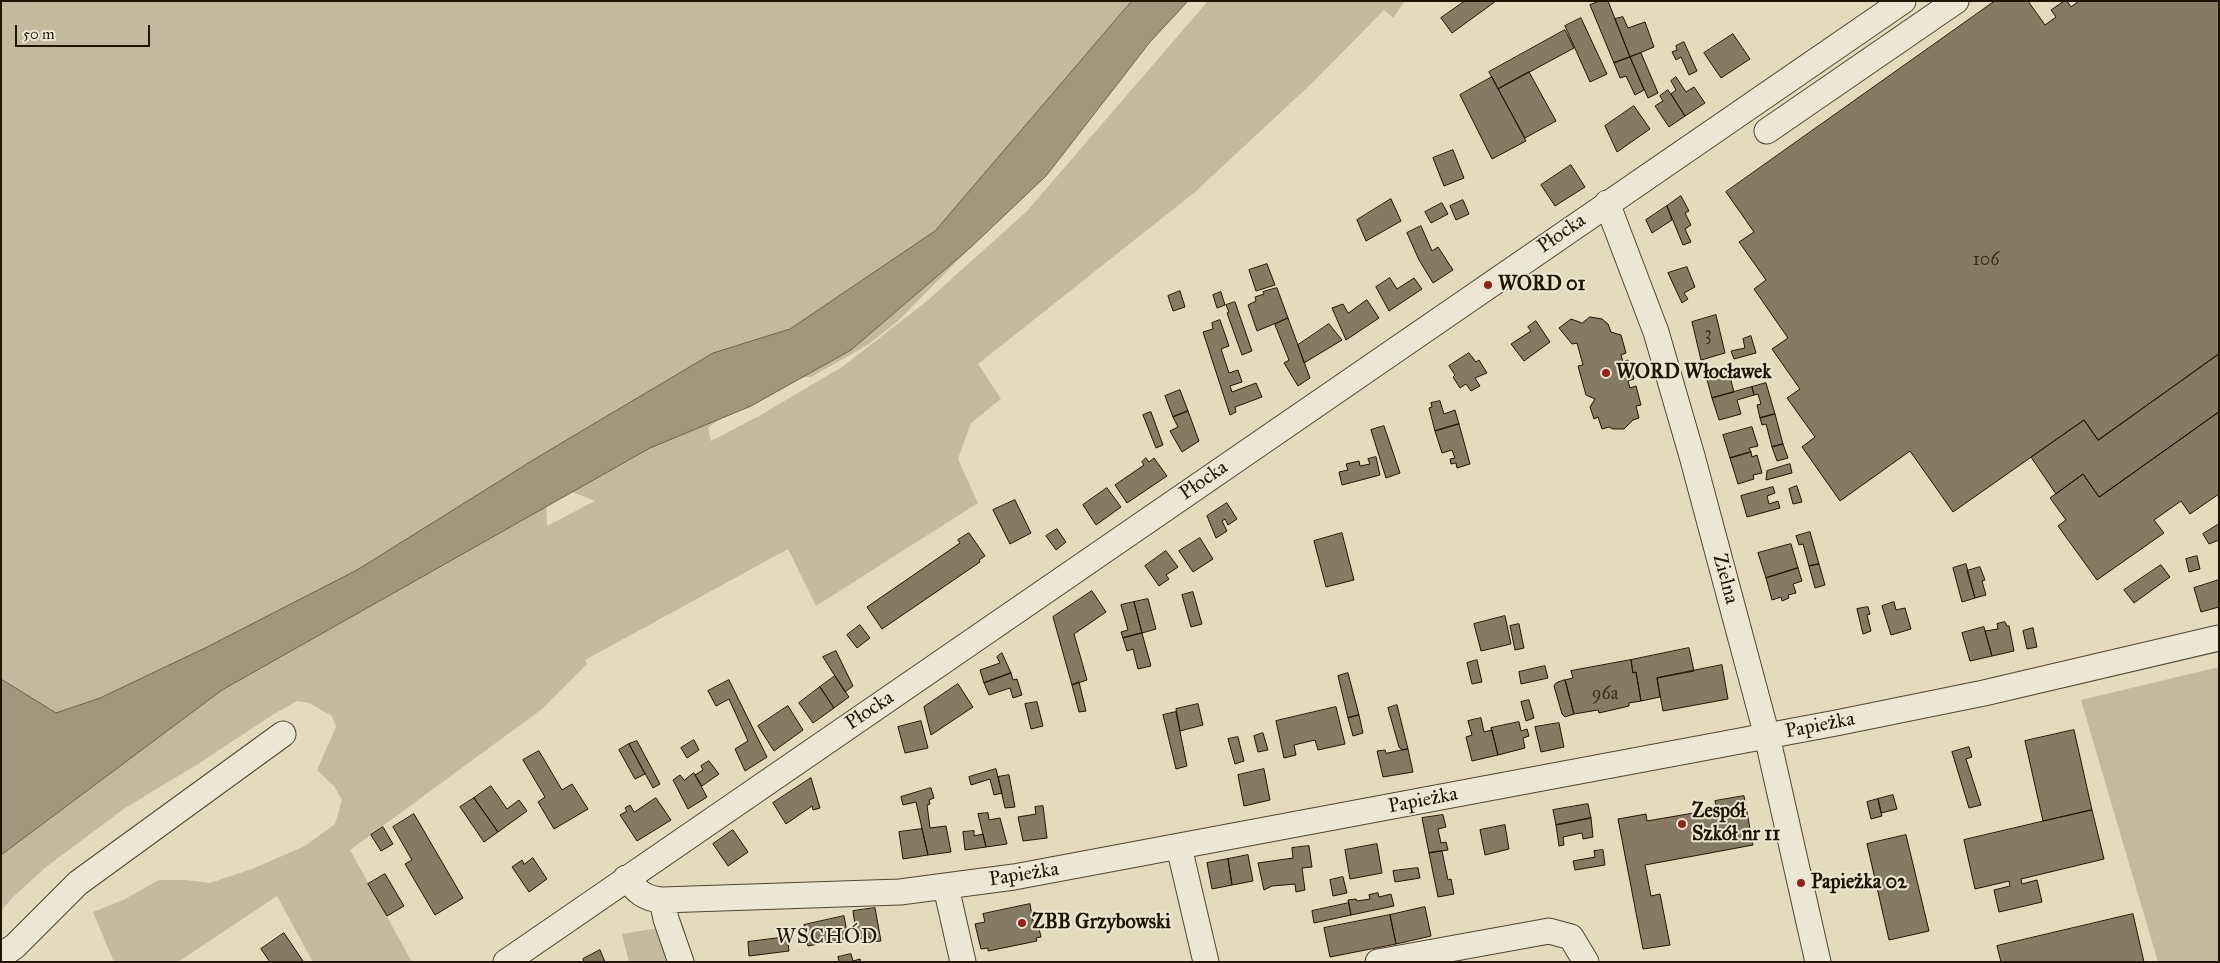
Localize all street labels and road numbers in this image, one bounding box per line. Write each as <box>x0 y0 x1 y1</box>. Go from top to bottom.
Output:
street label: Płocka <box>1533 209 1591 259</box>
street label: Płocka <box>1175 456 1233 506</box>
street label: Zielna <box>1707 551 1743 607</box>
street label: Płocka <box>841 686 899 736</box>
street label: Papieżka <box>1783 708 1857 744</box>
street label: Papieżka <box>1386 783 1460 819</box>
street label: Papieżka <box>987 858 1061 892</box>

